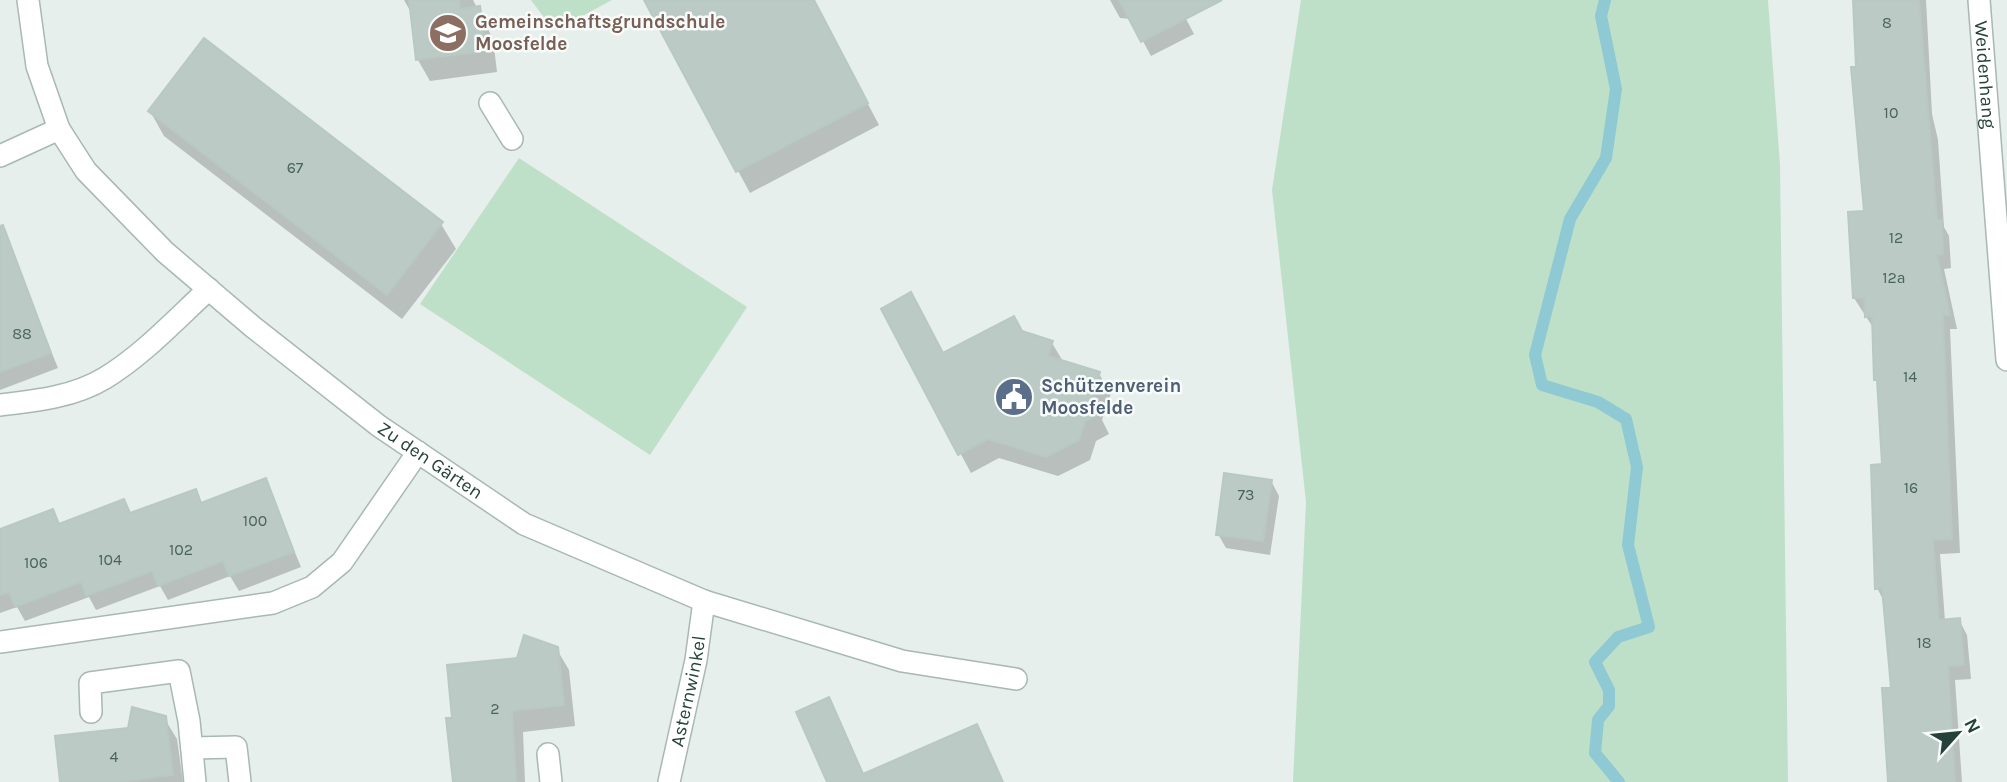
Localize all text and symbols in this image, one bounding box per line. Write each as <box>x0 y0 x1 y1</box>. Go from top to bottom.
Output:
place label: Gemeinschaftsgrundschule Moosfelde <box>475 11 725 55</box>
school or university icon: Gemeinschaftsgrundschule Moosfelde <box>427 12 469 54</box>
house number: 8 <box>1882 13 1892 32</box>
street label: Weidenhang <box>1970 20 2000 130</box>
house number: 10 <box>1884 103 1898 122</box>
house number: 67 <box>287 158 304 177</box>
house number: 12 <box>1889 228 1903 247</box>
house number: 12a <box>1882 268 1906 287</box>
house number: 88 <box>12 324 32 343</box>
house number: 14 <box>1903 367 1917 386</box>
place label: Schützenverein Moosfelde <box>1041 375 1181 419</box>
public building icon: Schützenverein Moosfelde <box>993 376 1035 418</box>
street label: Zu den Gärten <box>373 417 487 504</box>
house number: 16 <box>1904 478 1918 497</box>
house number: 73 <box>1238 485 1254 504</box>
house number: 100 <box>243 511 267 530</box>
house number: 102 <box>169 540 193 559</box>
house number: 104 <box>98 550 122 569</box>
house number: 106 <box>24 553 48 572</box>
house number: 18 <box>1916 633 1932 652</box>
street label: Asternwinkel <box>666 634 710 749</box>
north arrow <box>1923 698 1993 768</box>
house number: 2 <box>490 699 500 718</box>
text: N <box>1959 715 1985 737</box>
house number: 4 <box>110 747 119 766</box>

